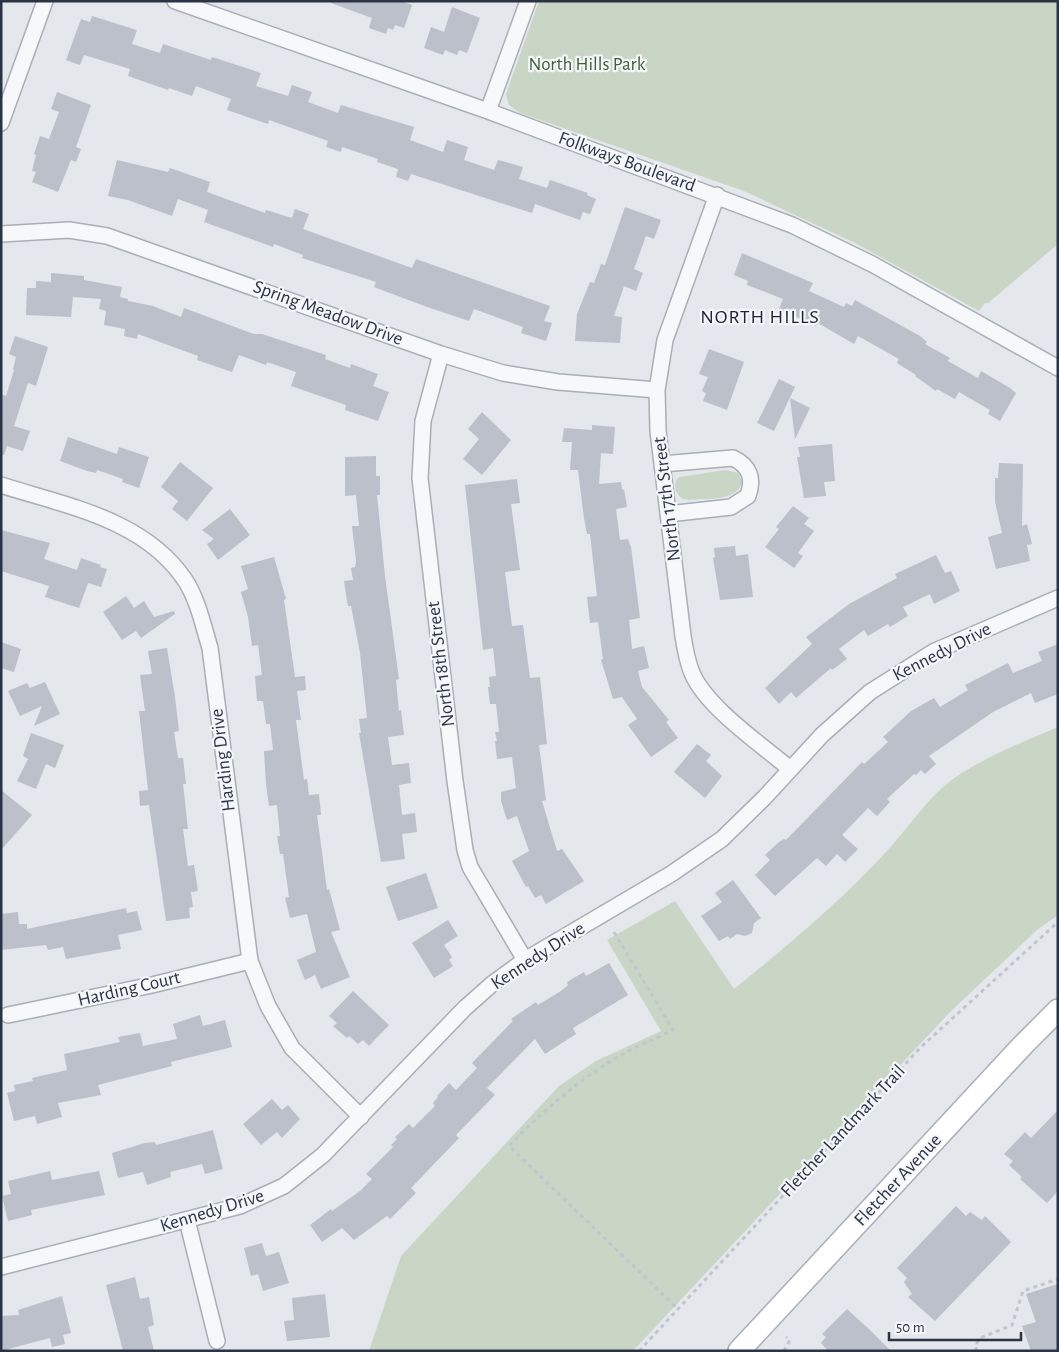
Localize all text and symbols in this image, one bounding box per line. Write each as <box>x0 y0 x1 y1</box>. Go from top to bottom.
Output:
park label: North Hills Park <box>529 55 646 74</box>
street label: Folkways Boulevard <box>556 128 698 196</box>
street label: Spring Meadow Drive <box>251 277 405 349</box>
district label: NORTH HILLS <box>700 307 820 327</box>
street label: North 17th Street <box>650 436 684 562</box>
street label: North 18th Street <box>424 600 458 728</box>
street label: Kennedy Drive <box>890 619 994 685</box>
street label: Harding Drive <box>207 707 239 813</box>
street label: Kennedy Drive <box>488 919 588 993</box>
street label: Harding Court <box>76 968 182 1010</box>
street label: Fletcher Landmark Trail <box>777 1061 909 1201</box>
street label: Fletcher Avenue <box>851 1130 945 1230</box>
street label: Kennedy Drive <box>158 1186 266 1236</box>
scale bar <box>889 1310 1022 1342</box>
text: 50 m <box>896 1320 925 1335</box>

